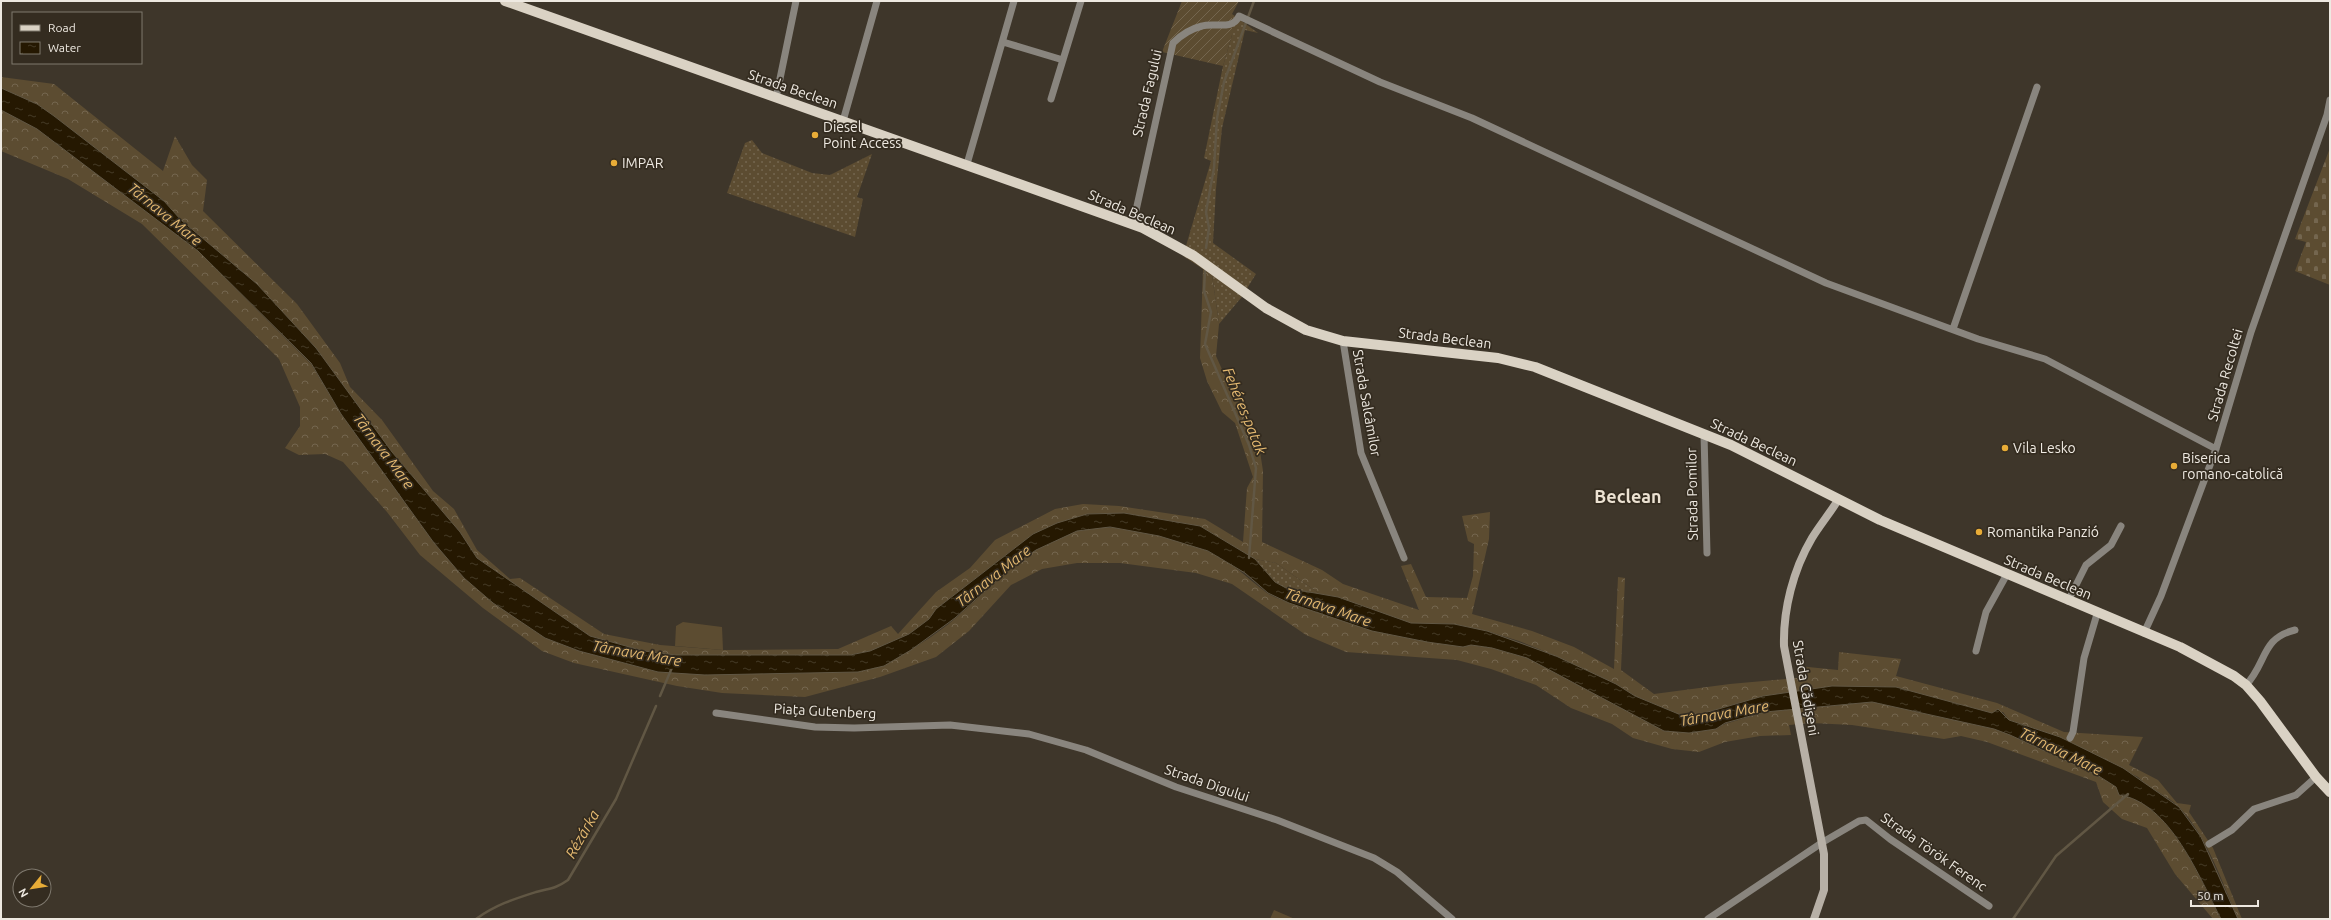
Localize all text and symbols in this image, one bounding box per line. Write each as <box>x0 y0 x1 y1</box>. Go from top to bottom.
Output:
legend <box>12 12 142 64</box>
text: Road <box>48 21 76 34</box>
text: Water <box>48 41 81 54</box>
street label: Strada Fagului <box>1129 48 1165 138</box>
street label: Strada Beclean <box>746 66 840 112</box>
place label: Diesel Point Access <box>823 119 901 151</box>
marker: Diesel Point Access <box>810 130 820 140</box>
place label: IMPAR <box>622 155 664 171</box>
marker: IMPAR <box>609 158 619 168</box>
water label: Târnava Mare <box>125 179 206 249</box>
street label: Strada Beclean <box>1086 186 1178 238</box>
street label: Strada Beclean <box>1398 324 1492 352</box>
street label: Strada Recoltei <box>2204 327 2246 423</box>
street label: Strada Salcâmilor <box>1350 348 1384 458</box>
water label: Fehéres-patak <box>1220 365 1270 457</box>
water label: Târnava Mare <box>350 410 418 492</box>
street label: Strada Beclean <box>1708 415 1800 469</box>
place label: Vila Lesko <box>2013 440 2076 456</box>
marker: Vila Lesko <box>2000 443 2010 453</box>
street label: Strada Pomilor <box>1683 447 1701 541</box>
place label: Biserica romano-catolică <box>2182 450 2283 482</box>
marker: Biserica romano-catolică <box>2169 461 2179 471</box>
district label: Beclean <box>1594 486 1662 506</box>
place label: Romantika Panzió <box>1987 524 2099 540</box>
marker: Romantika Panzió <box>1974 527 1984 537</box>
water label: Târnava Mare <box>952 541 1034 610</box>
street label: Strada Beclean <box>2002 551 2094 603</box>
water label: Târnava Mare <box>1283 584 1374 630</box>
water label: Târnava Mare <box>591 637 683 669</box>
street label: Strada Cădișeni <box>1790 639 1822 737</box>
water label: Târnava Mare <box>1678 697 1770 729</box>
street label: Piața Gutenberg <box>773 700 877 722</box>
water label: Târnava Mare <box>2017 724 2106 779</box>
street label: Strada Digului <box>1163 761 1251 805</box>
water label: Rézárka <box>562 807 602 861</box>
street label: Strada Török Ferenc <box>1878 809 1990 895</box>
north arrow <box>12 868 52 908</box>
scale bar <box>2191 882 2258 908</box>
text: N <box>16 886 31 900</box>
text: 50 m <box>2197 889 2224 902</box>

